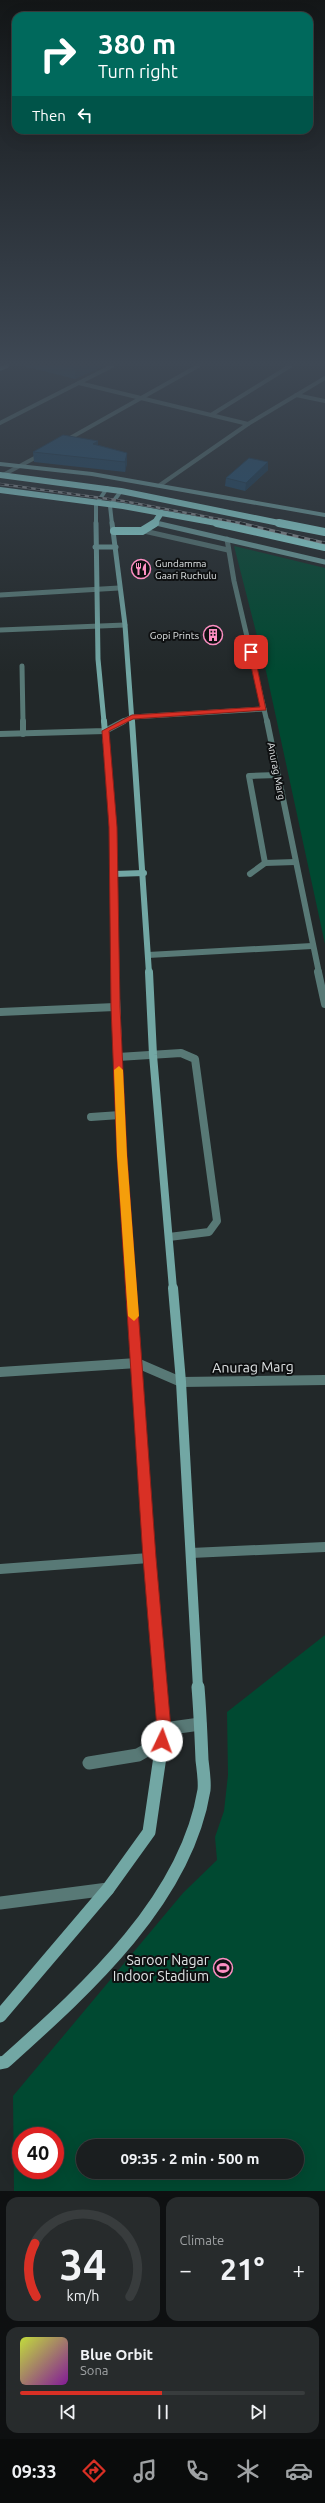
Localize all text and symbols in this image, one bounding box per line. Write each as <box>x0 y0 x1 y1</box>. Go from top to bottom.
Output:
icon: right <box>32 28 84 80</box>
text: 380 m <box>98 28 176 59</box>
text: Turn right <box>98 61 178 81</box>
icon: left <box>74 104 96 126</box>
text: Then <box>32 107 66 124</box>
restaurant icon: Gundamma Gaari Ruchulu <box>130 558 152 580</box>
place label: Gundamma Gaari Ruchulu <box>155 558 217 581</box>
building icon: Gopi Prints <box>202 624 224 646</box>
place label: Gopi Prints <box>150 630 199 641</box>
pin <box>234 635 268 669</box>
icon: arrive <box>240 641 262 663</box>
street label: Anurag Marg <box>266 741 287 801</box>
street label: Anurag Marg <box>212 1358 294 1376</box>
position arrow <box>141 1720 183 1762</box>
place label: Saroor Nagar Indoor Stadium <box>113 1952 210 1984</box>
sports icon: Saroor Nagar Indoor Stadium <box>212 1957 234 1979</box>
speed limit sign: 40 <box>12 2127 64 2179</box>
text: 09:35 · 2 min · 500 m <box>121 2150 259 2167</box>
text: Climate <box>180 2233 224 2247</box>
text: 34 <box>59 2241 106 2288</box>
text: 21° <box>220 2252 264 2286</box>
text: − <box>180 2257 192 2282</box>
text: + <box>293 2257 305 2282</box>
text: km/h <box>66 2288 99 2304</box>
text: Blue Orbit <box>80 2346 153 2363</box>
text: Sona <box>80 2363 109 2377</box>
icon: previous <box>57 2401 79 2423</box>
icon: pause <box>152 2401 174 2423</box>
icon: next <box>247 2401 269 2423</box>
icon: directions <box>80 2457 108 2485</box>
icon: music <box>131 2457 159 2485</box>
icon: phone <box>183 2457 211 2485</box>
icon: climate <box>234 2457 262 2485</box>
icon: car <box>285 2457 313 2485</box>
text: 09:33 <box>12 2461 57 2481</box>

